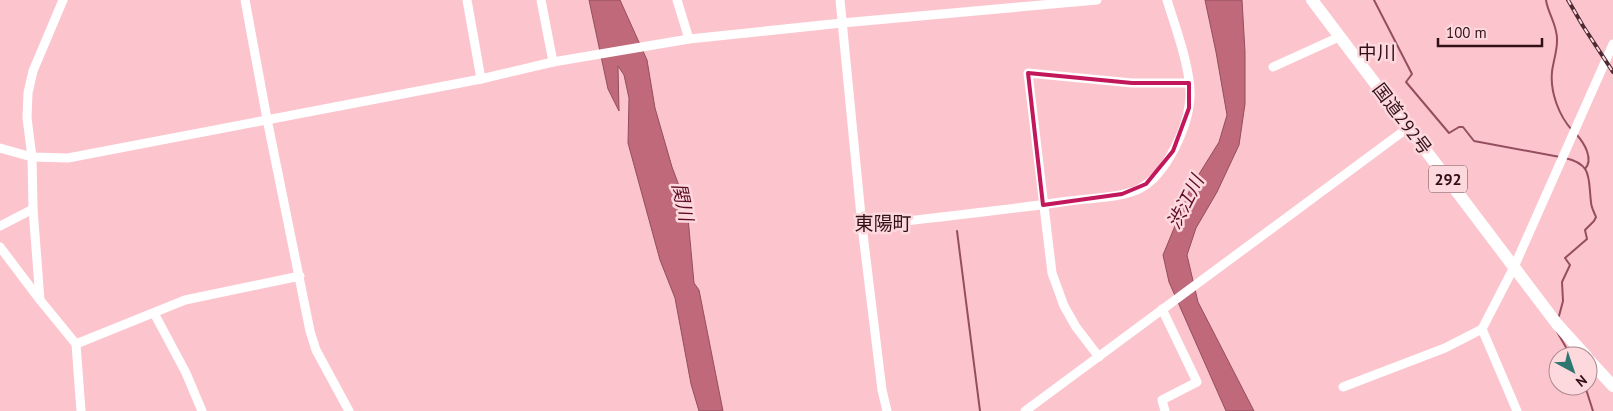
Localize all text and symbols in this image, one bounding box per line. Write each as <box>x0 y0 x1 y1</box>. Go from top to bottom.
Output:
scale bar <box>1438 15 1542 47</box>
text: 100 m <box>1446 23 1487 42</box>
district label: 中川 <box>1358 40 1396 64</box>
street label: 国道292号 <box>1368 78 1437 159</box>
road number: 292 <box>1429 165 1467 192</box>
water label: 渋江川 <box>1161 169 1210 233</box>
water label: 関川 <box>667 181 699 225</box>
district label: 東陽町 <box>854 211 912 235</box>
north arrow <box>1548 346 1598 396</box>
text: N <box>1572 371 1591 391</box>

